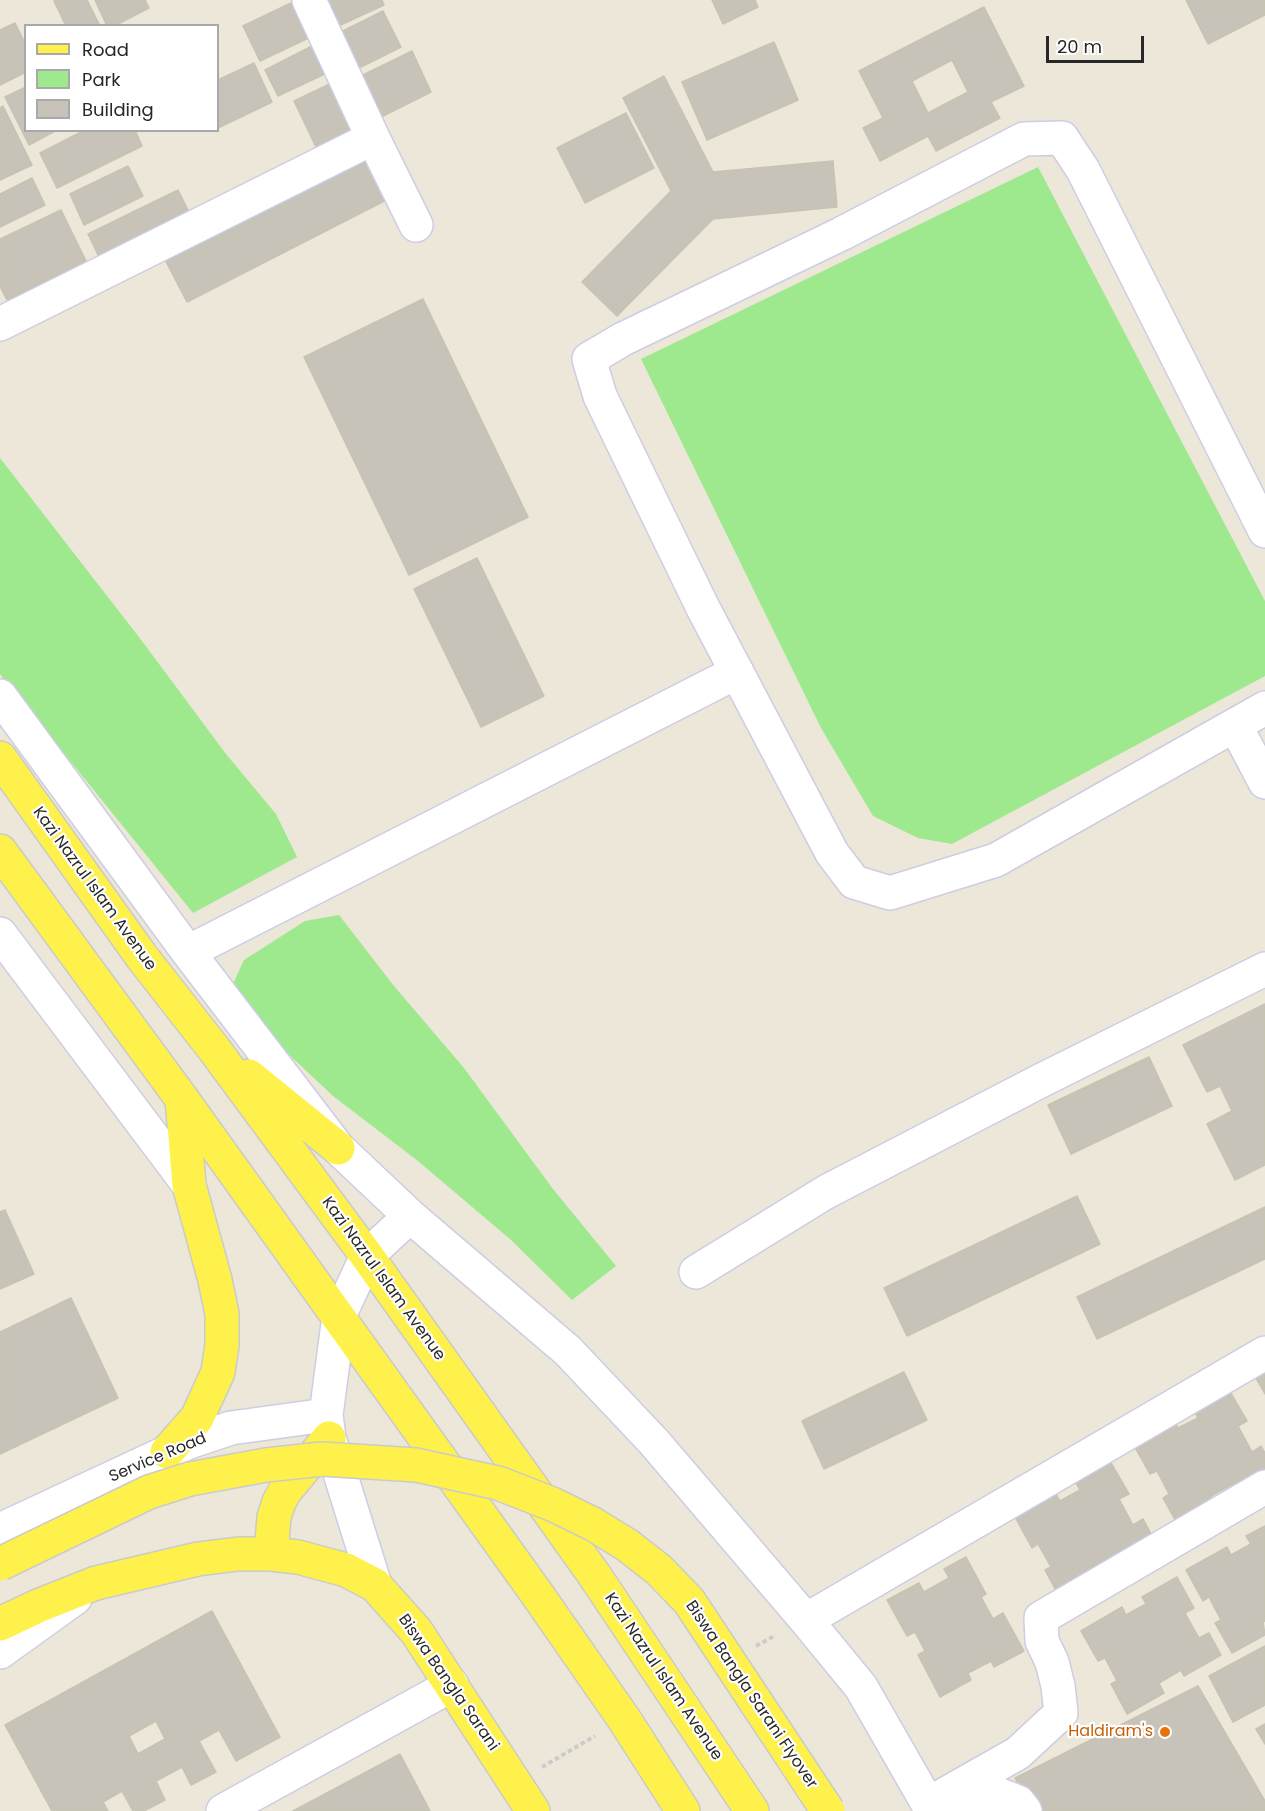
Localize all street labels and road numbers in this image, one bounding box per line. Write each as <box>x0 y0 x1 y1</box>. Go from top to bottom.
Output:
street label: Kazi Nazrul Islam Avenue <box>28 803 160 975</box>
street label: Kazi Nazrul Islam Avenue <box>317 1193 449 1365</box>
street label: Service Road <box>107 1429 209 1487</box>
street label: Kazi Nazrul Islam Avenue <box>600 1590 726 1764</box>
street label: Biswa Bangla Sarani Flyover <box>681 1597 821 1793</box>
street label: Biswa Bangla Sarani <box>394 1611 502 1755</box>

